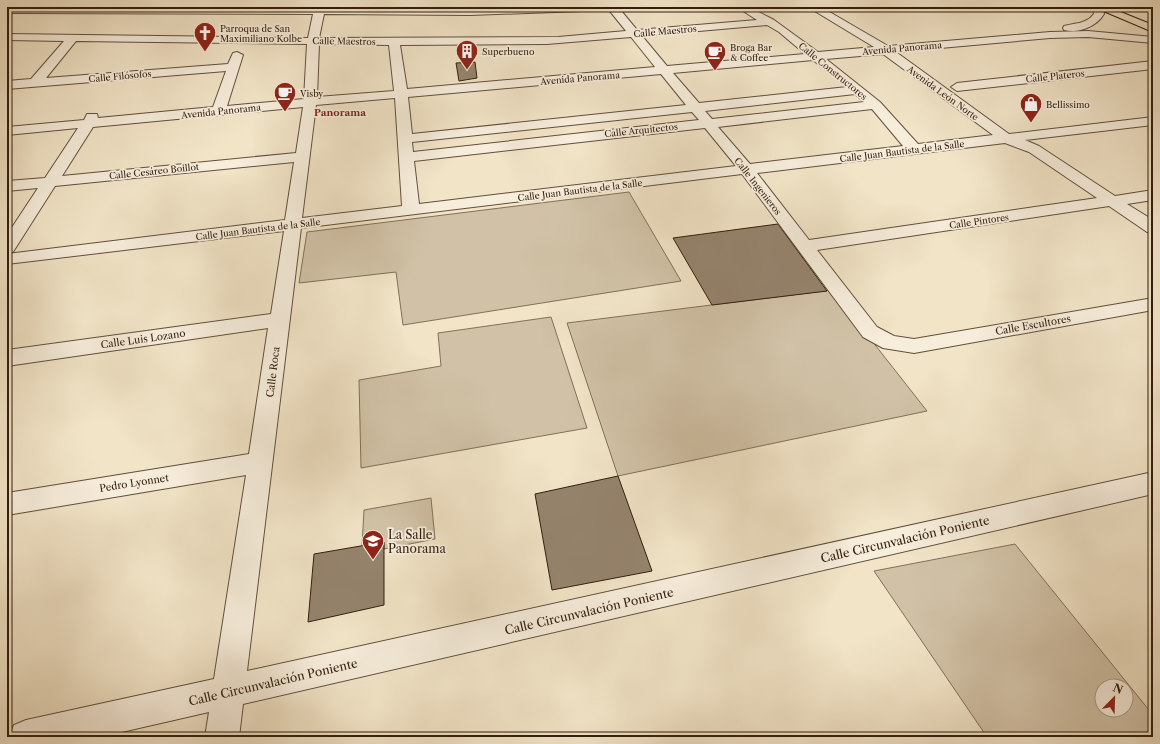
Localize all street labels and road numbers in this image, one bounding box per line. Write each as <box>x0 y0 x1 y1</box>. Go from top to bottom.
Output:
street label: Calle Maestros <box>633 23 697 39</box>
street label: Calle Maestros <box>312 35 376 47</box>
street label: Avenida Panorama <box>861 39 943 57</box>
street label: Calle Constructores <box>797 40 870 102</box>
street label: Avenida León Norte <box>904 63 981 123</box>
street label: Calle Plateros <box>1025 67 1085 85</box>
street label: Calle Filósofos <box>88 68 152 84</box>
street label: Avenida Panorama <box>539 69 621 87</box>
street label: Avenida Panorama <box>180 101 262 121</box>
street label: Calle Arquitectos <box>604 121 678 139</box>
street label: Calle Juan Bautista de la Salle <box>839 138 965 164</box>
street label: Calle Ingenieros <box>732 155 784 217</box>
street label: Calle Cesáreo Boillot <box>109 161 200 181</box>
street label: Calle Juan Bautista de la Salle <box>517 177 643 203</box>
street label: Calle Pintores <box>948 211 1010 231</box>
street label: Calle Juan Bautista de la Salle <box>195 216 321 242</box>
street label: Calle Escultores <box>994 312 1072 338</box>
street label: Calle Luis Lozano <box>100 327 186 351</box>
street label: Calle Roca <box>263 345 283 398</box>
street label: Pedro Lyonnet <box>98 471 170 495</box>
street label: Calle Circunvalación Poniente <box>819 512 991 566</box>
street label: Calle Circunvalación Poniente <box>503 584 675 638</box>
street label: Calle Circunvalación Poniente <box>187 655 359 709</box>

